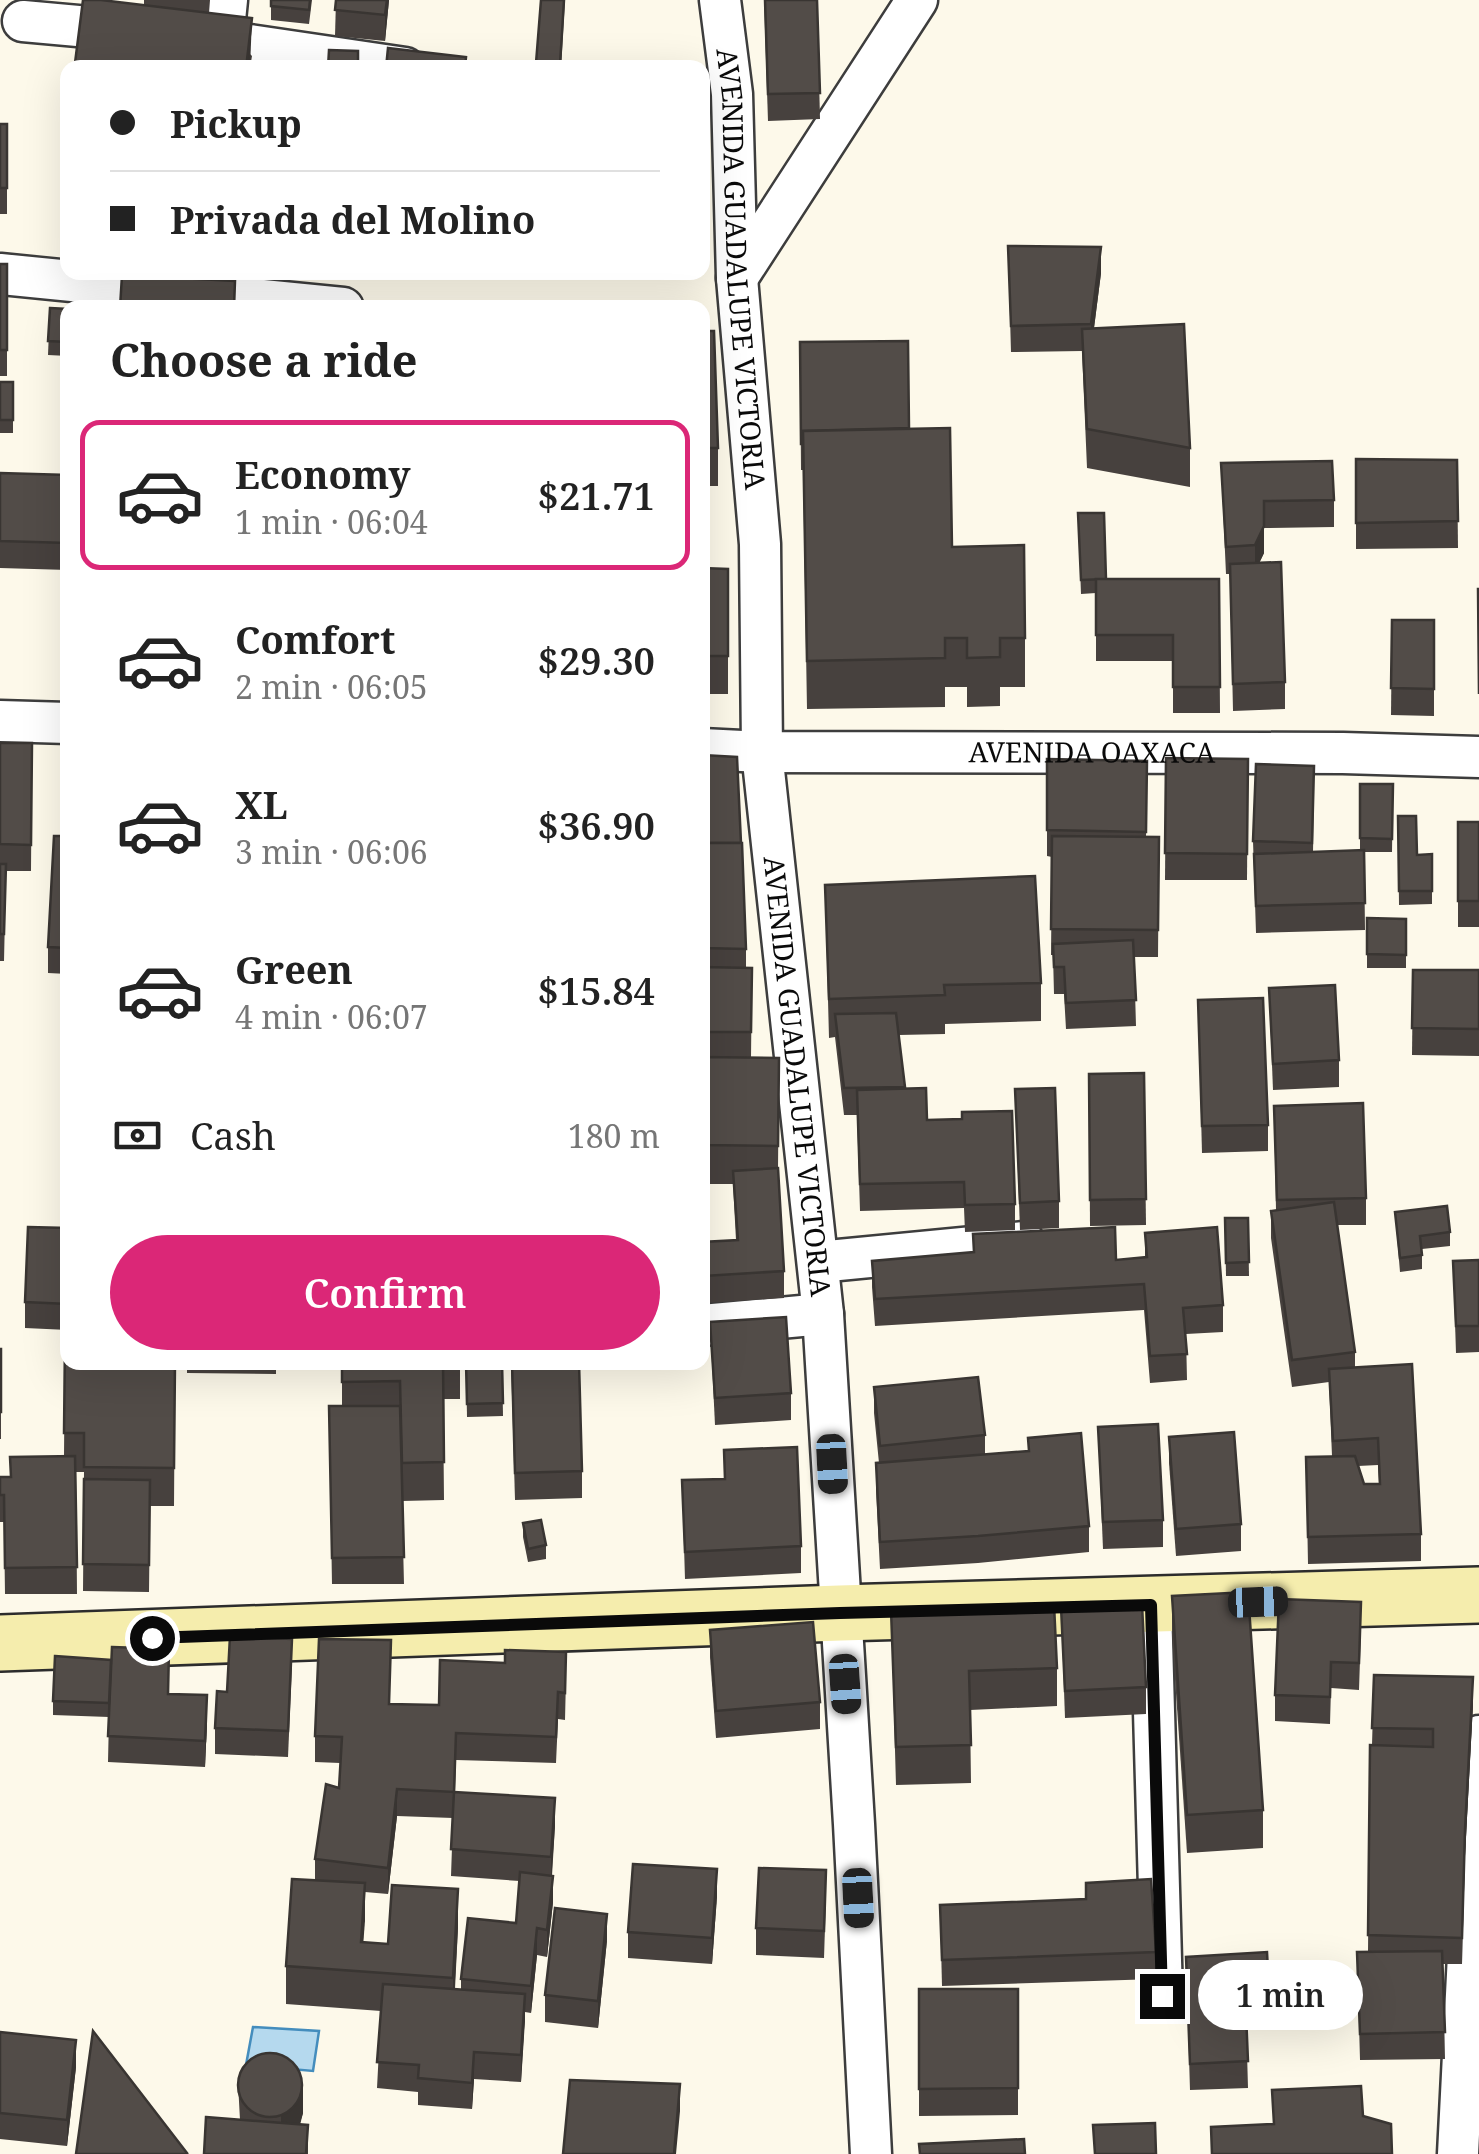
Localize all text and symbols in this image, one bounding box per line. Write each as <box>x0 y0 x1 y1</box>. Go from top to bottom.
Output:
street label: AVENIDA GUADALUPE VICTORIA <box>708 46 775 491</box>
text: Pickup <box>170 97 302 149</box>
text: Privada del Molino <box>170 193 535 245</box>
text: Choose a ride <box>110 329 418 390</box>
text: Economy <box>235 448 411 500</box>
icon: car <box>115 450 205 540</box>
text: $21.71 <box>538 469 655 521</box>
text: 1 min · 06:04 <box>235 500 428 543</box>
text: Comfort <box>235 613 395 665</box>
icon: car <box>115 615 205 705</box>
text: $29.30 <box>538 634 655 686</box>
text: 2 min · 06:05 <box>235 665 428 708</box>
street label: AVENIDA OAXACA <box>968 732 1216 771</box>
text: XL <box>235 778 288 830</box>
icon: car <box>115 780 205 870</box>
text: $36.90 <box>538 799 655 851</box>
text: 3 min · 06:06 <box>235 830 428 873</box>
street label: AVENIDA GUADALUPE VICTORIA <box>755 854 841 1298</box>
text: Green <box>235 943 353 995</box>
icon: car <box>115 945 205 1035</box>
text: $15.84 <box>538 964 655 1016</box>
text: 4 min · 06:07 <box>235 995 428 1038</box>
icon: cash <box>110 1108 165 1163</box>
text: Cash <box>190 1109 276 1161</box>
text: 180 m <box>568 1114 660 1157</box>
button: Confirm <box>110 1235 660 1350</box>
car <box>815 1433 849 1495</box>
car <box>1227 1586 1289 1618</box>
route start <box>130 1616 175 1661</box>
car <box>828 1653 862 1715</box>
car <box>841 1867 875 1929</box>
callout: 1 min <box>1197 1961 1362 2031</box>
text: 1 min <box>1236 1973 1325 2016</box>
route end <box>1140 1974 1185 2019</box>

